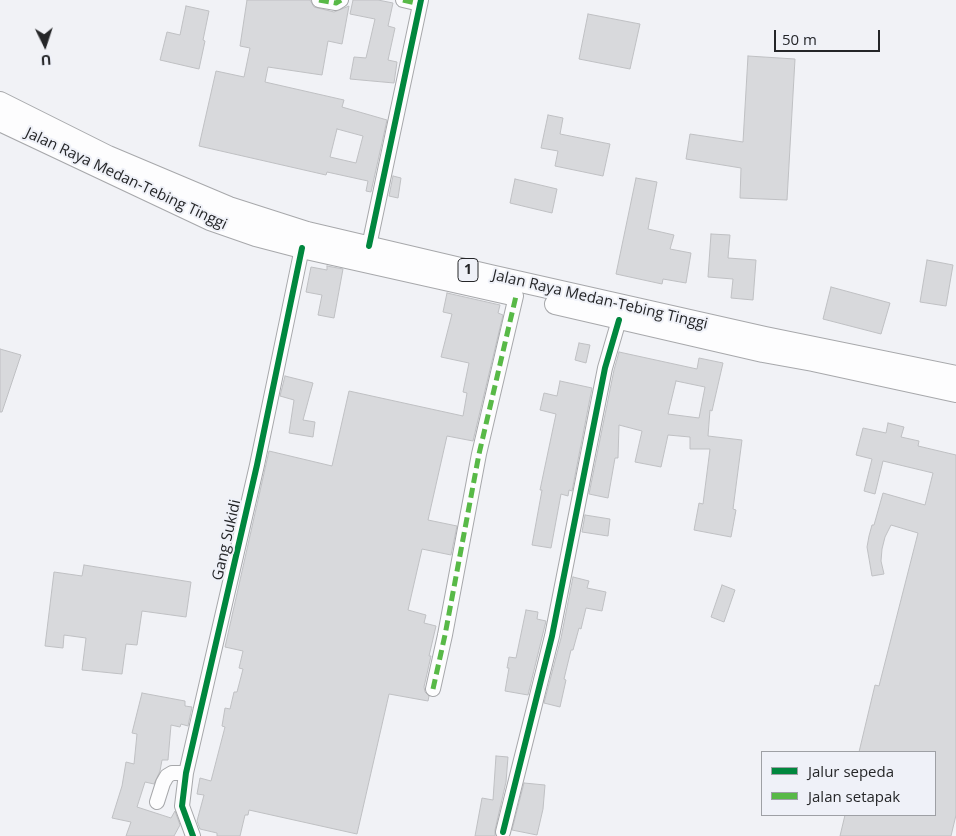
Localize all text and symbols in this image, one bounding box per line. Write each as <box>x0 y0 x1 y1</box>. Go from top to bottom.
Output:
north arrow <box>20 20 70 70</box>
scale bar <box>776 20 882 52</box>
text: 50 m <box>782 29 817 49</box>
text: U <box>40 51 52 70</box>
street label: Jalan Raya Medan-Tebing Tinggi <box>22 124 230 234</box>
road number: 1 <box>458 258 478 282</box>
street label: Jalan Raya Medan-Tebing Tinggi <box>491 266 709 334</box>
street label: Gang Sukidi <box>209 498 245 582</box>
legend <box>761 751 936 816</box>
text: Jalur sepeda <box>808 761 894 781</box>
text: Jalan setapak <box>808 786 900 806</box>

